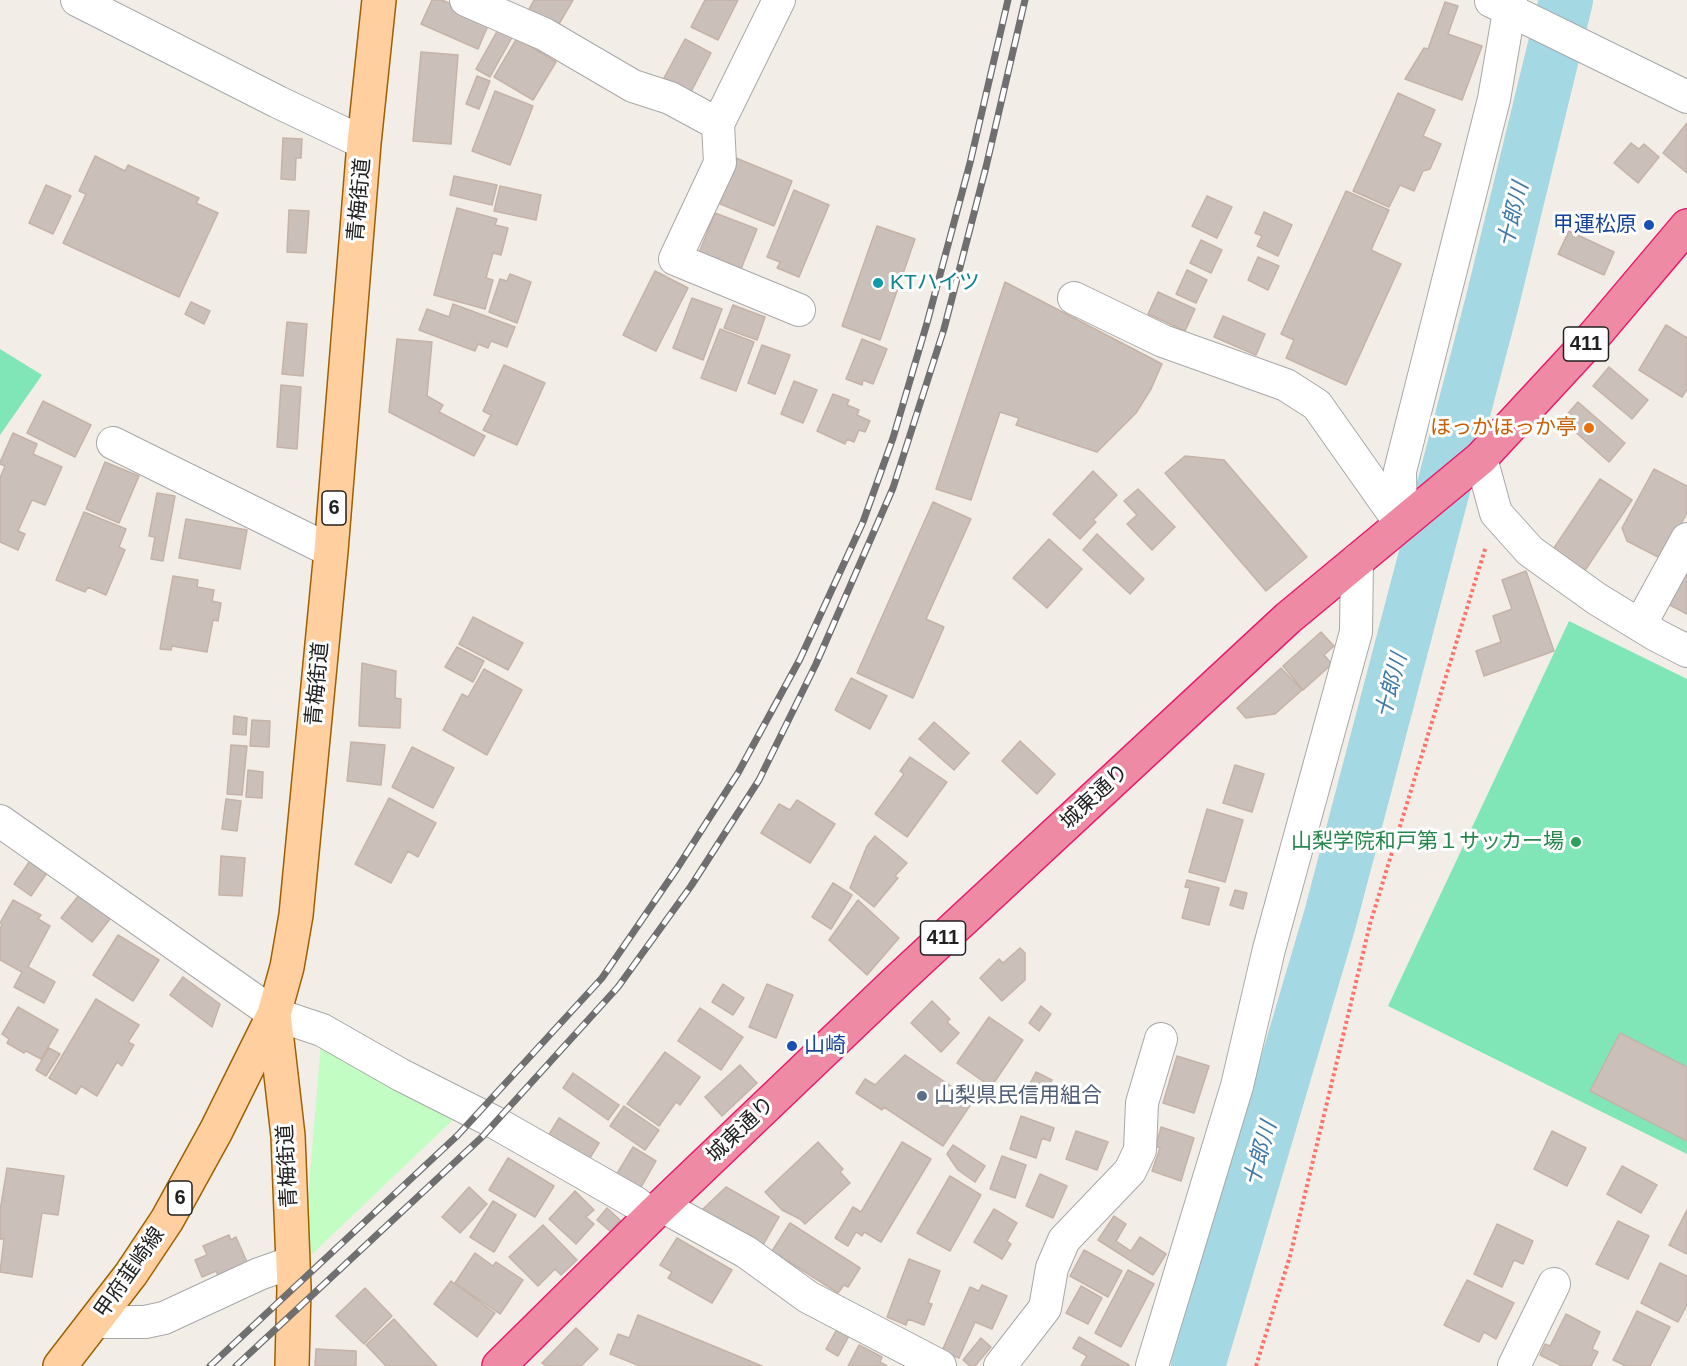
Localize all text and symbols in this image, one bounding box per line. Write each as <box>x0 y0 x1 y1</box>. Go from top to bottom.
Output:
street label: 青梅街道 <box>344 157 376 243</box>
water label: 十郎川 <box>1493 180 1535 250</box>
place label: 甲運松原 <box>1553 212 1637 238</box>
marker: 甲運松原 <box>1642 218 1656 232</box>
place label: KTハイツ <box>890 270 980 296</box>
marker: KTハイツ <box>871 276 885 290</box>
road number: 411 <box>1564 327 1608 361</box>
place label: ほっかほっか亭 <box>1430 415 1577 441</box>
marker: ほっかほっか亭 <box>1582 421 1596 435</box>
road number: 6 <box>322 491 346 525</box>
street label: 青梅街道 <box>302 641 334 727</box>
water label: 十郎川 <box>1371 651 1413 721</box>
street label: 城東通り <box>1056 759 1134 835</box>
place label: 山梨学院和戸第１サッカー場 <box>1291 829 1564 855</box>
marker: 山梨学院和戸第１サッカー場 <box>1569 835 1583 849</box>
road number: 411 <box>920 921 966 955</box>
place label: 山崎 <box>804 1033 846 1059</box>
marker: 山崎 <box>785 1039 799 1053</box>
place label: 山梨県民信用組合 <box>934 1083 1102 1109</box>
marker: 山梨県民信用組合 <box>915 1089 929 1103</box>
street label: 城東通り <box>702 1092 780 1168</box>
water label: 十郎川 <box>1239 1119 1283 1189</box>
street label: 青梅街道 <box>273 1123 303 1209</box>
road number: 6 <box>168 1181 192 1215</box>
street label: 甲府韮崎線 <box>90 1223 170 1323</box>

